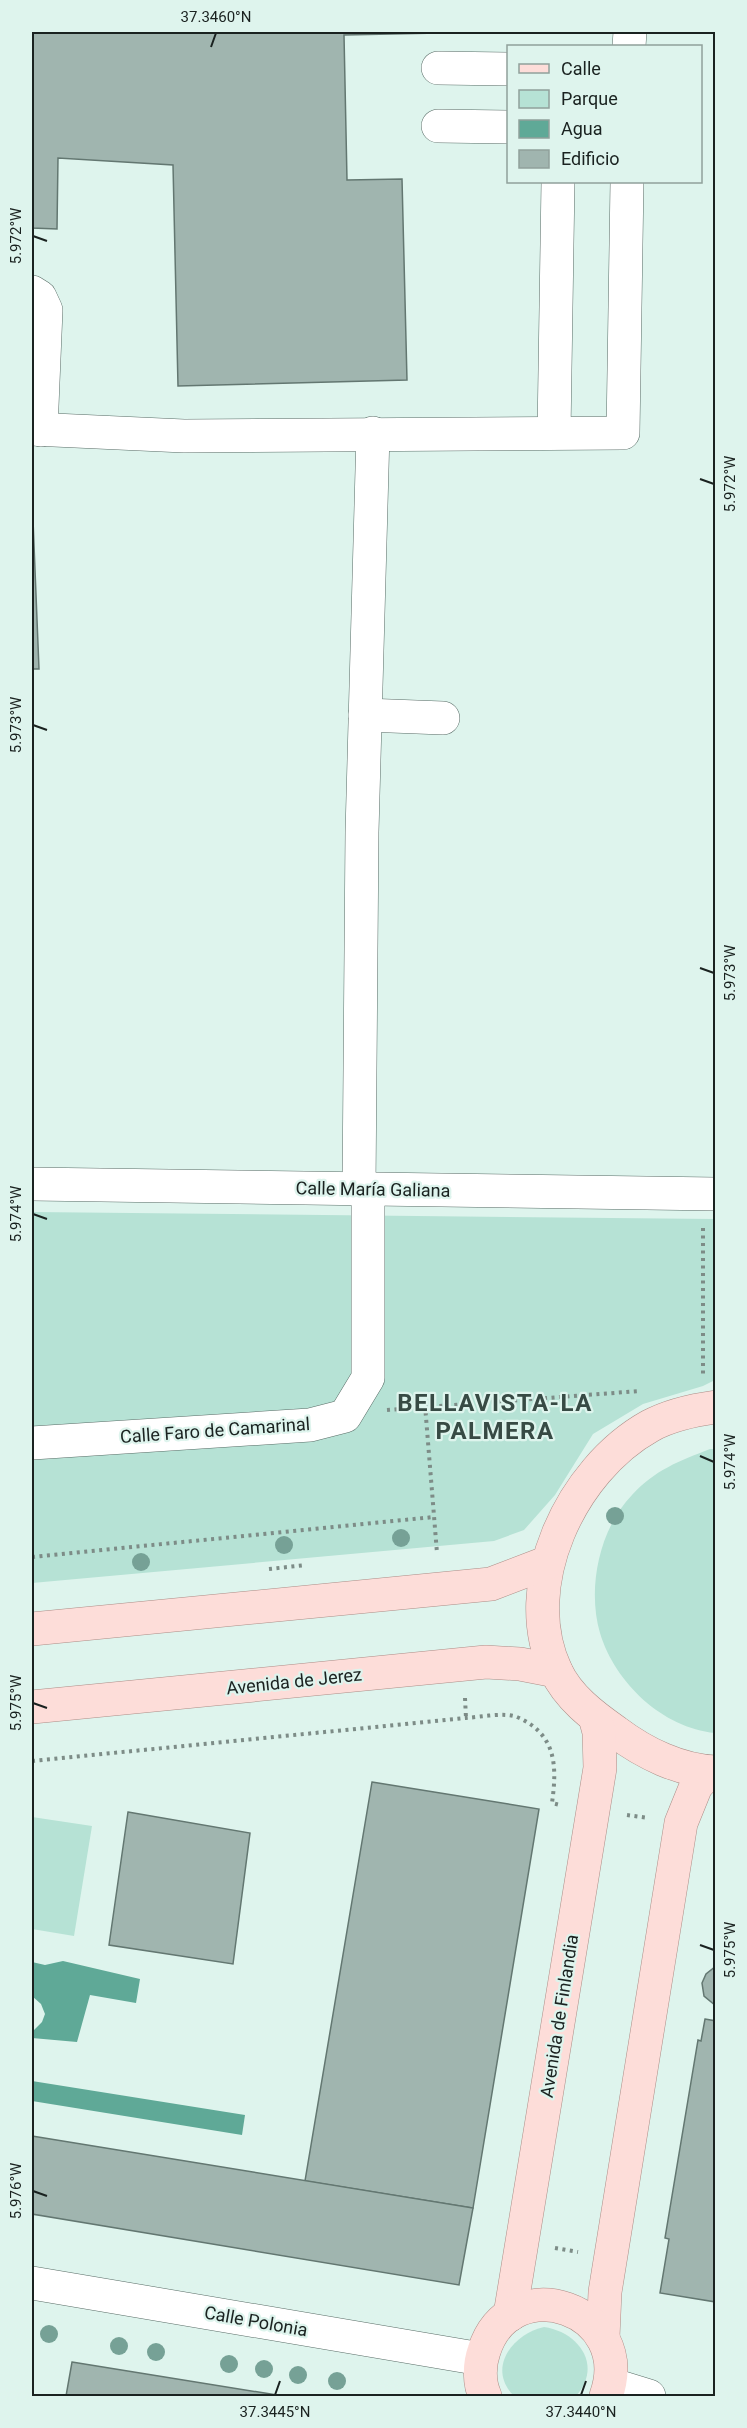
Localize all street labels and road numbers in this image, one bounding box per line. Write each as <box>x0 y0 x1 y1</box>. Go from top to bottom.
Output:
street label: Calle María Galiana <box>295 1177 451 1201</box>
street label: Calle Faro de Camarinal <box>119 1413 311 1447</box>
street label: Avenida de Jerez <box>225 1663 363 1699</box>
street label: Avenida de Finlandia <box>536 1933 582 2099</box>
street label: Calle Polonia <box>203 2302 309 2340</box>

